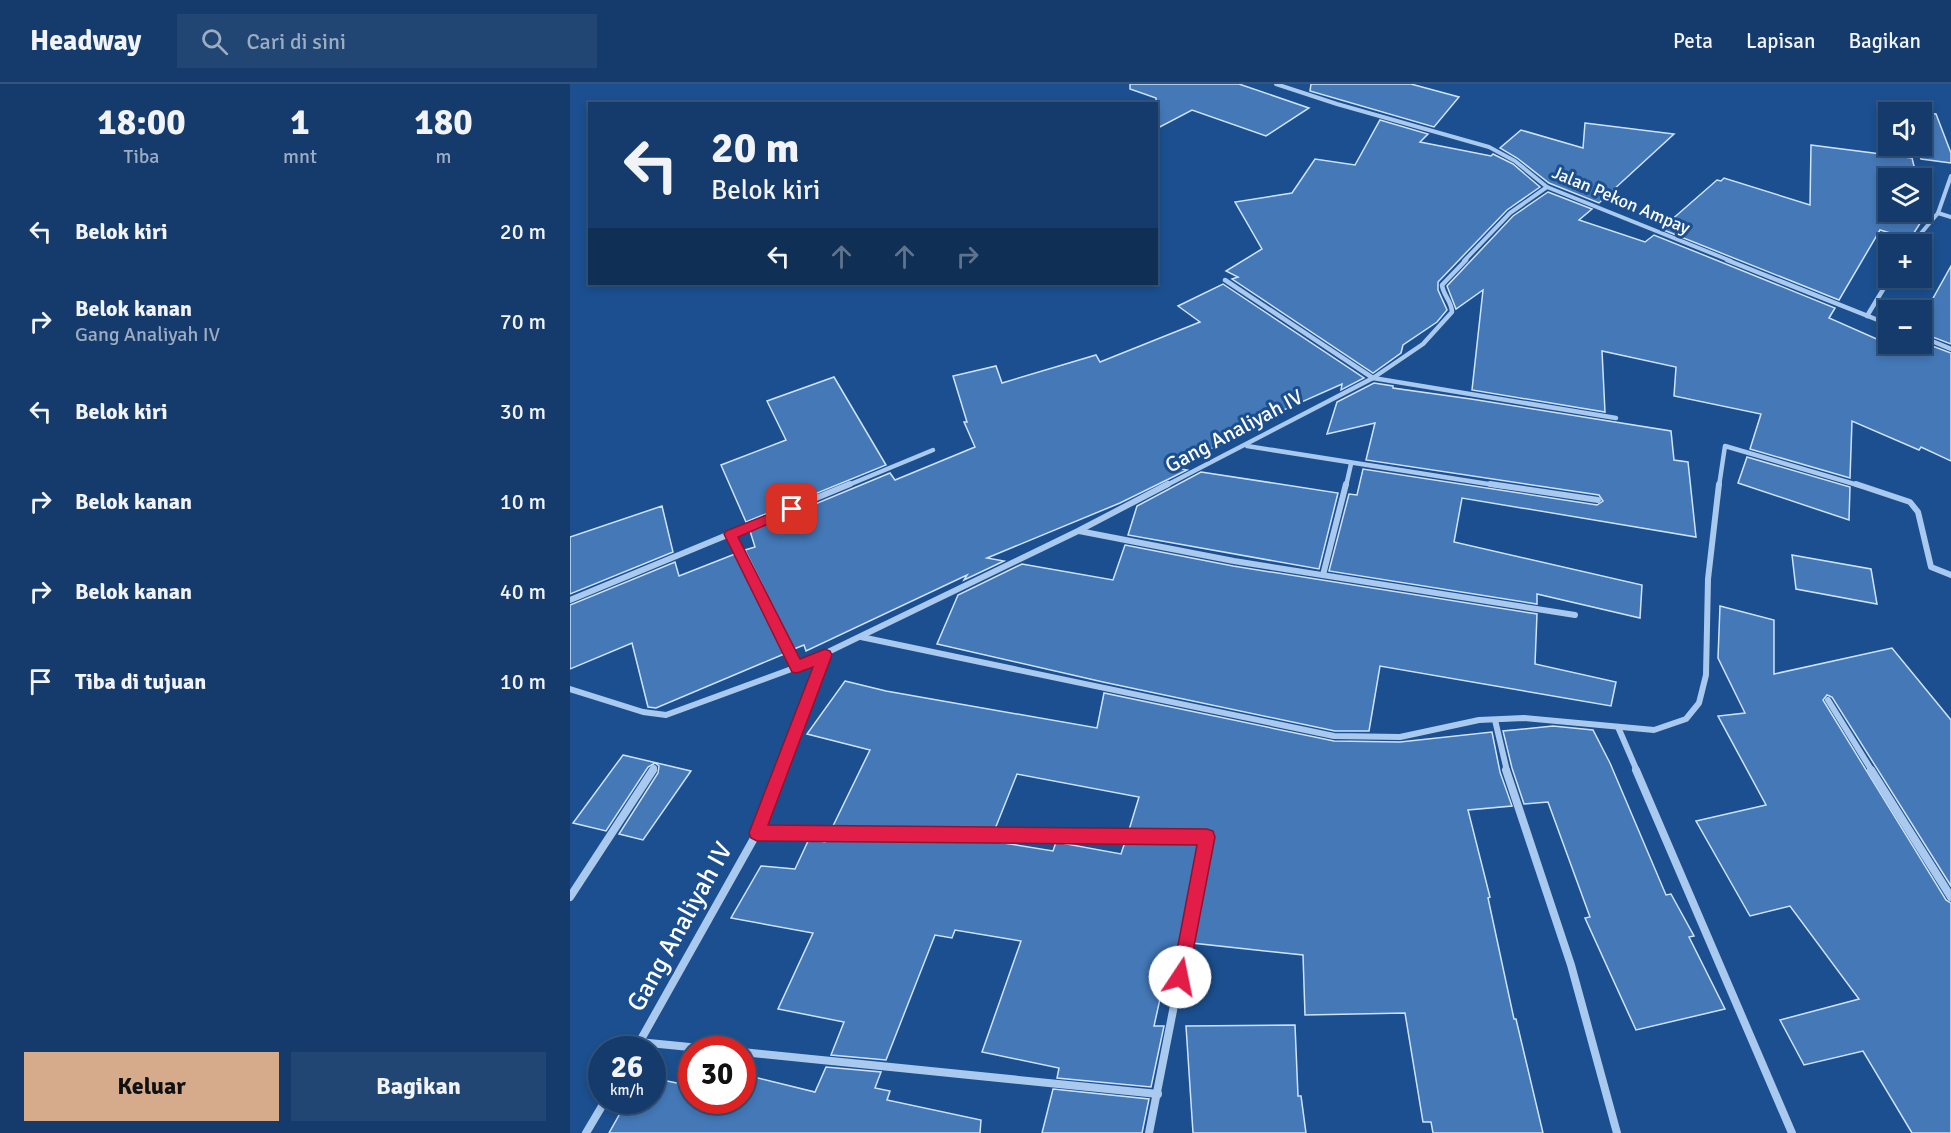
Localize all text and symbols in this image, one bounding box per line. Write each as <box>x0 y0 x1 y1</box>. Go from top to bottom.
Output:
search box <box>177 14 597 68</box>
text: Headway <box>30 24 141 58</box>
icon: search <box>198 25 231 58</box>
text: Cari di sini <box>246 28 346 55</box>
text: Peta <box>1673 28 1713 54</box>
text: Lapisan <box>1746 28 1815 54</box>
text: Bagikan <box>1848 28 1921 54</box>
text: 18:00 <box>97 100 186 145</box>
text: 1 <box>290 100 310 145</box>
text: 180 <box>414 100 473 145</box>
map controls <box>1878 102 1932 354</box>
button: sound <box>1878 102 1932 156</box>
text: 20 m <box>711 123 800 174</box>
icon: left <box>612 126 690 204</box>
text: Tiba <box>124 144 160 169</box>
text: mnt <box>283 144 317 169</box>
text: m <box>436 144 451 169</box>
street label: Jalan Pekon Ampay <box>1549 161 1694 239</box>
button: layers <box>1878 168 1932 222</box>
text: Belok kiri <box>711 174 820 207</box>
icon: left <box>24 215 57 248</box>
text: Belok kiri <box>75 218 168 245</box>
text: 20 m <box>500 218 546 245</box>
button: + <box>1878 234 1932 288</box>
icon: left <box>762 240 795 273</box>
icon: ahead <box>825 240 858 273</box>
icon: ahead <box>888 240 921 273</box>
icon: right <box>951 240 984 273</box>
text: Belok kanan <box>75 295 192 322</box>
button: − <box>1878 300 1932 354</box>
icon: right <box>24 305 57 338</box>
text: 70 m <box>500 308 546 335</box>
text: Gang Analiyah IV <box>75 322 220 347</box>
street label: Gang Analiyah IV <box>1161 384 1307 478</box>
icon: left <box>24 395 57 428</box>
text: Belok kiri <box>75 398 168 425</box>
text: 30 m <box>500 398 546 425</box>
pin <box>766 483 817 534</box>
icon: right <box>24 485 57 518</box>
text: Belok kanan <box>75 488 192 515</box>
text: 10 m <box>500 488 546 515</box>
icon: arrive <box>775 492 808 525</box>
icon: right <box>24 575 57 608</box>
text: Belok kanan <box>75 578 192 605</box>
text: 40 m <box>500 578 546 605</box>
icon: arrive <box>24 665 57 698</box>
text: Tiba di tujuan <box>75 668 206 695</box>
text: 10 m <box>500 668 546 695</box>
street label: Gang Analiyah IV <box>620 837 740 1017</box>
position arrow <box>1148 945 1212 1009</box>
speed limit sign: 30 <box>678 1036 756 1114</box>
text: 26 <box>611 1049 643 1086</box>
button: Keluar <box>24 1052 279 1121</box>
button: Bagikan <box>291 1052 546 1121</box>
text: km/h <box>610 1081 644 1099</box>

